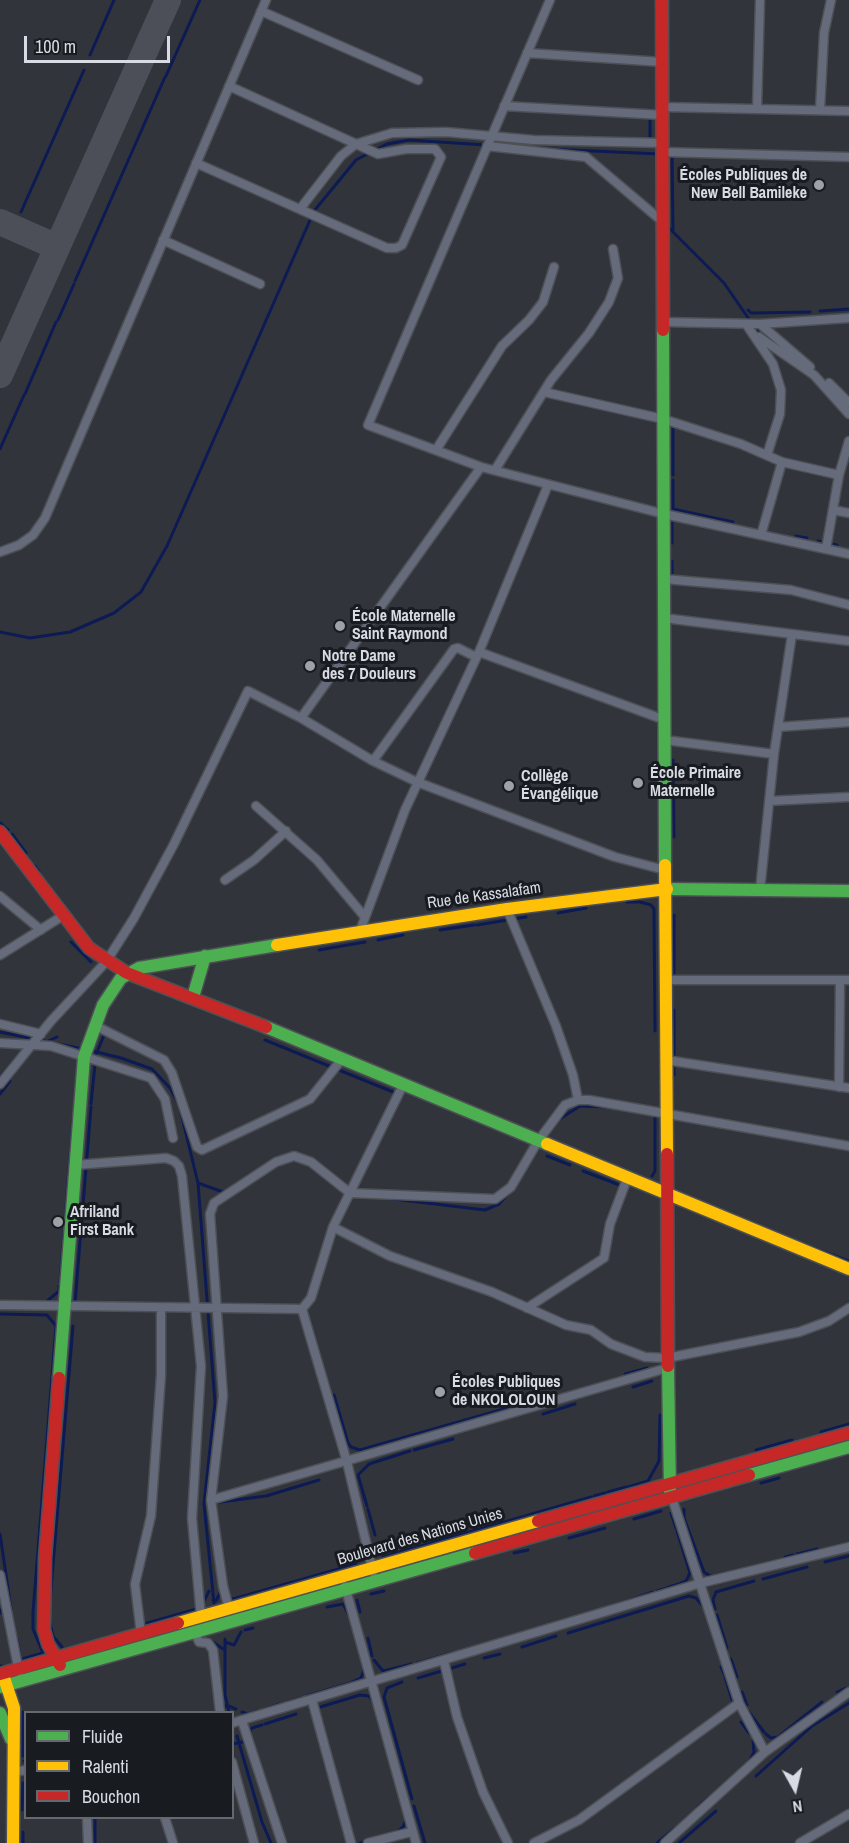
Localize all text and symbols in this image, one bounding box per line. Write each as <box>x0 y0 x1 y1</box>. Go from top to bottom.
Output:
scale bar <box>27 24 172 62</box>
text: 100 m <box>35 34 76 59</box>
place label: Écoles Publiques de New Bell Bamileke <box>679 166 807 204</box>
marker: Écoles Publiques de New Bell Bamileke <box>812 178 826 192</box>
place label: École Maternelle Saint Raymond <box>352 607 456 645</box>
marker: École Maternelle Saint Raymond <box>333 619 347 633</box>
place label: Notre Dame des 7 Douleurs <box>322 647 416 685</box>
marker: Notre Dame des 7 Douleurs <box>303 659 317 673</box>
place label: École Primaire Maternelle <box>650 764 741 802</box>
place label: Collège Évangélique <box>521 767 598 805</box>
marker: École Primaire Maternelle <box>631 776 645 790</box>
marker: Collège Évangélique <box>502 779 516 793</box>
street label: Rue de Kassalafam <box>426 879 542 913</box>
place label: Afriland First Bank <box>70 1203 134 1241</box>
marker: Afriland First Bank <box>51 1215 65 1229</box>
place label: Écoles Publiques de NKOLOLOUN <box>452 1373 561 1411</box>
marker: Écoles Publiques de NKOLOLOUN <box>433 1385 447 1399</box>
street label: Boulevard des Nations Unies <box>335 1504 505 1570</box>
legend <box>24 1711 234 1819</box>
text: Fluide <box>82 1724 123 1749</box>
text: Ralenti <box>82 1754 129 1779</box>
north arrow <box>765 1759 825 1819</box>
text: Bouchon <box>82 1784 140 1809</box>
text: N <box>791 1795 804 1818</box>

